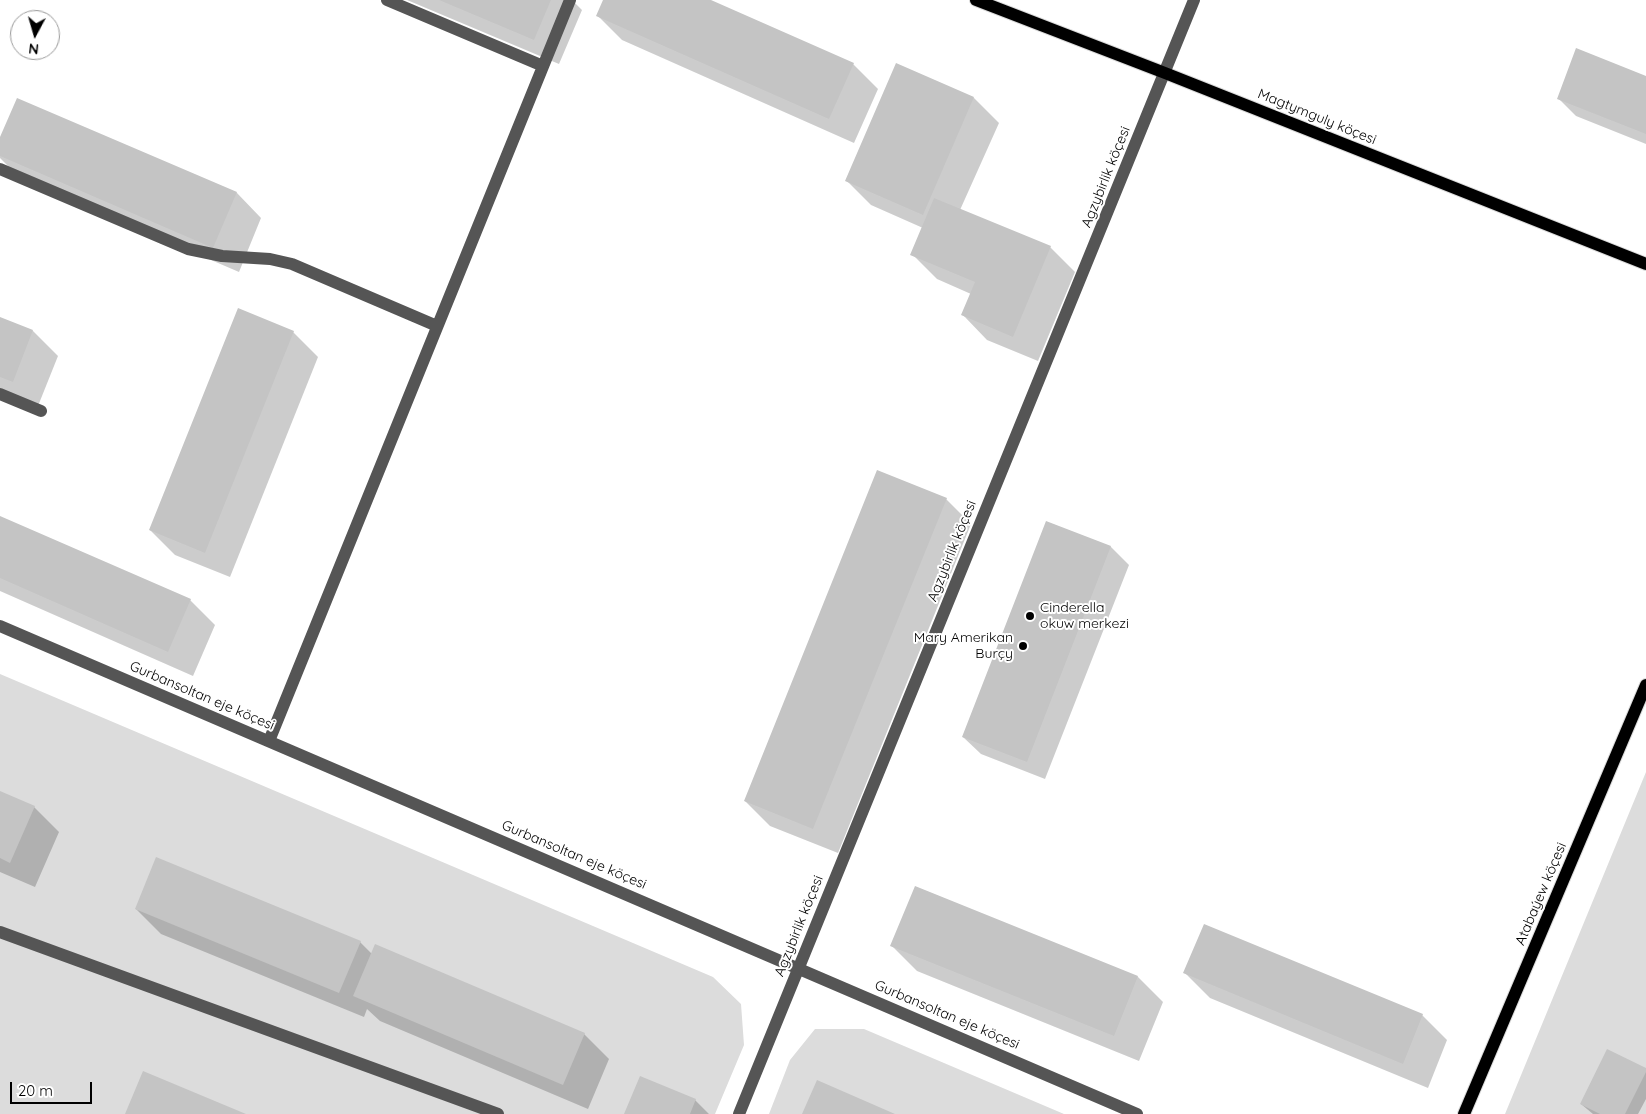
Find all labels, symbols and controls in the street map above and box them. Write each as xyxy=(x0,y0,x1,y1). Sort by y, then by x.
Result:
north arrow xyxy=(10,10,60,60)
text: N xyxy=(27,39,40,58)
street label: Magtymguly köçesi xyxy=(1255,86,1379,148)
street label: Agzybirlik köçesi xyxy=(1078,124,1134,230)
street label: Agzybirlik köçesi xyxy=(924,498,980,604)
place label: Cinderella okuw merkezi xyxy=(1040,600,1129,632)
marker: Cinderella okuw merkezi xyxy=(1024,610,1036,622)
place label: Mary Amerikan Burçy xyxy=(914,630,1013,662)
marker: Mary Amerikan Burçy xyxy=(1017,640,1029,652)
street label: Gurbansoltan eje köçesi xyxy=(127,658,277,734)
street label: Gurbansoltan eje köçesi xyxy=(499,817,649,893)
street label: Atabaýew köçesi xyxy=(1512,840,1570,948)
street label: Agzybirlik köçesi xyxy=(771,873,827,979)
street label: Gurbansoltan eje köçesi xyxy=(872,977,1022,1053)
scale bar xyxy=(12,1072,95,1104)
text: 20 m xyxy=(18,1081,53,1100)

